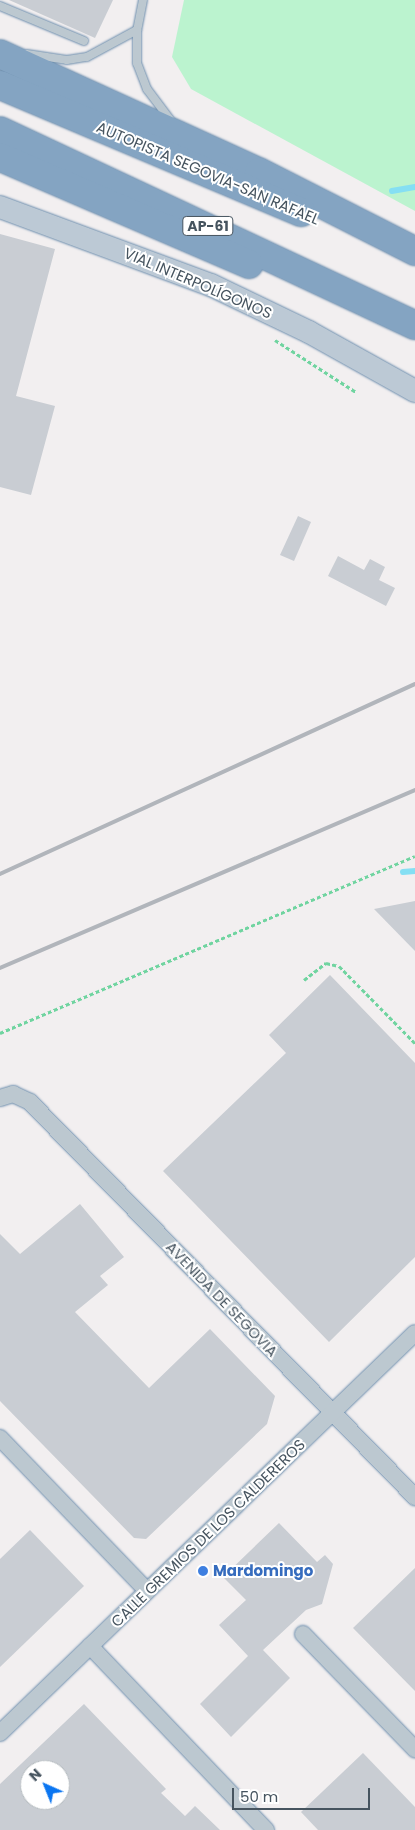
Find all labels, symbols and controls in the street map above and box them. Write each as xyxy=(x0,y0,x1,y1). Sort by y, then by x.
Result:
street label: AUTOPISTA SEGOVIA-SAN RAFAEL xyxy=(94,118,322,228)
road number: AP-61 xyxy=(182,215,234,238)
street label: VIAL INTERPOLÍGONOS xyxy=(121,244,275,322)
street label: AVENIDA DE SEGOVIA xyxy=(162,1238,282,1360)
street label: CALLE GREMIOS DE LOS CALDEREROS xyxy=(107,1435,309,1631)
place label: Mardomingo xyxy=(213,1562,313,1580)
marker: Mardomingo xyxy=(197,1565,209,1577)
north arrow xyxy=(20,1760,70,1810)
text: N xyxy=(25,1764,46,1786)
scale bar xyxy=(235,1778,372,1810)
text: 50 m xyxy=(240,1786,278,1807)

